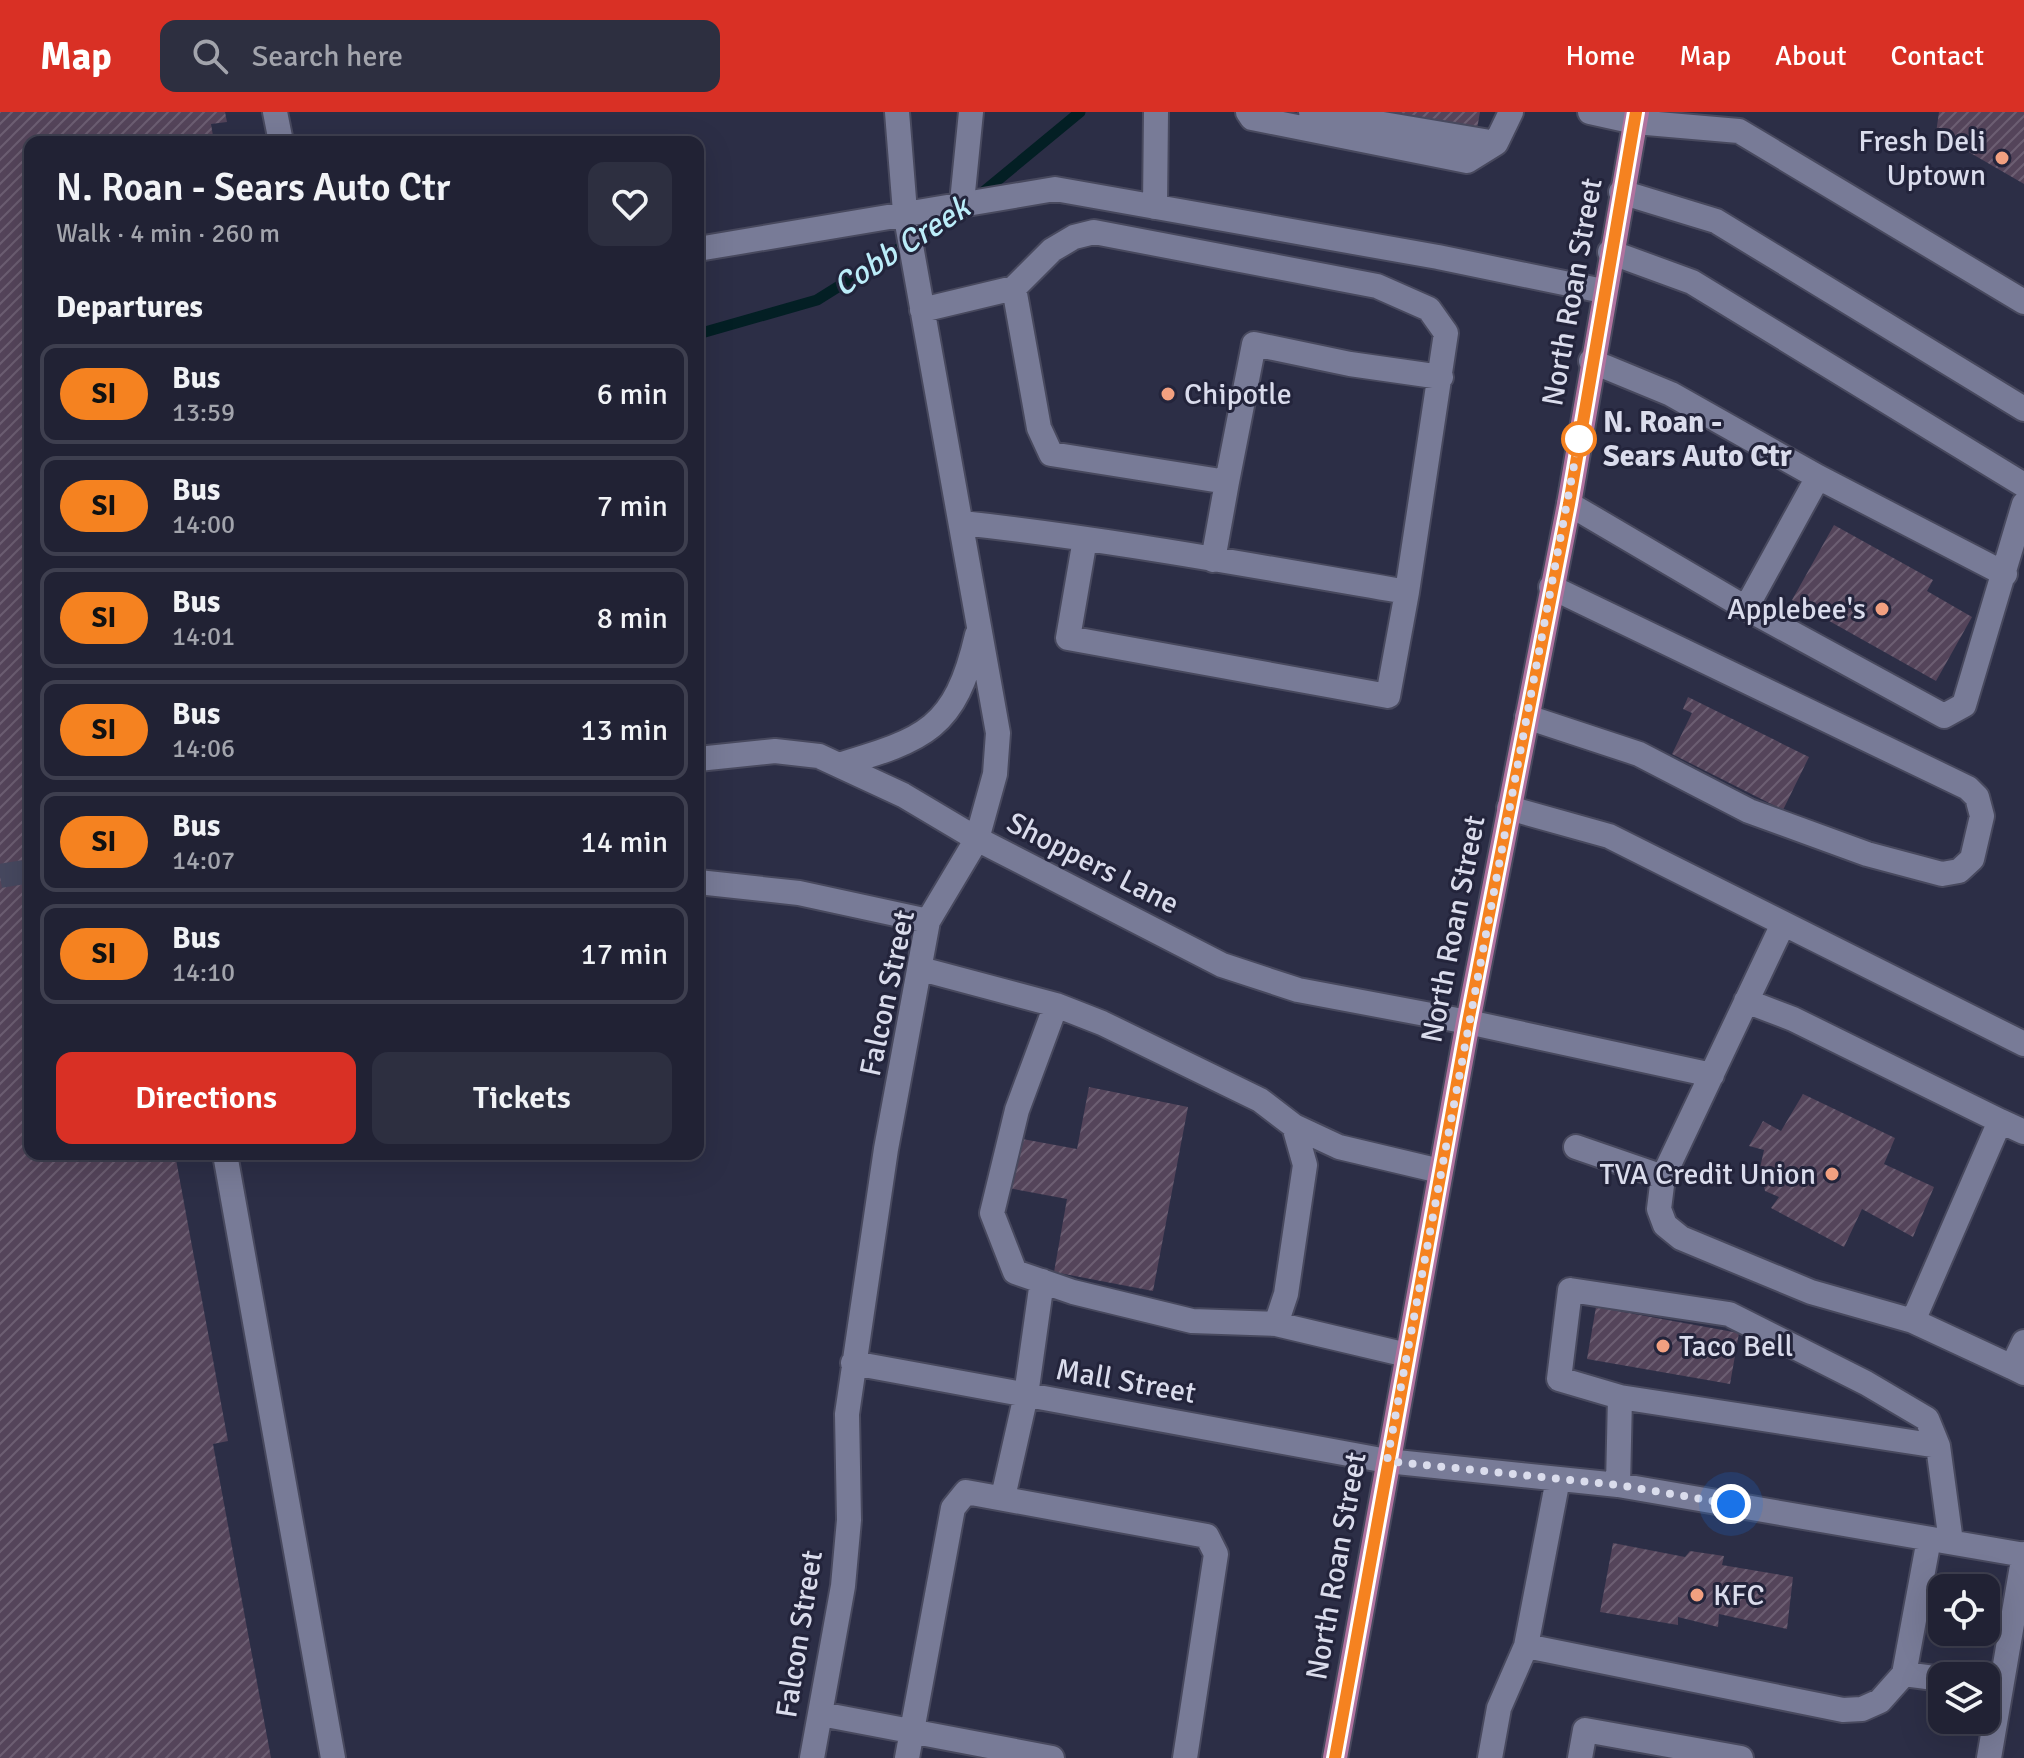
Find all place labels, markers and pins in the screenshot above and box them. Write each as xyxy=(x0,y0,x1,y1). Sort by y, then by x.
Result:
place label: Fresh Deli Uptown xyxy=(1858,123,1986,194)
marker: Fresh Deli Uptown xyxy=(1993,149,2011,167)
place label: Chipotle xyxy=(1184,376,1292,413)
marker: Chipotle xyxy=(1159,385,1177,403)
place label: N. Roan - Sears Auto Ctr xyxy=(1603,404,1792,475)
marker: N. Roan - Sears Auto Ctr xyxy=(1562,422,1596,456)
place label: Applebee's xyxy=(1727,591,1866,628)
marker: Applebee's xyxy=(1873,600,1891,618)
place label: TVA Credit Union xyxy=(1600,1156,1816,1193)
marker: TVA Credit Union xyxy=(1823,1165,1841,1183)
place label: Taco Bell xyxy=(1679,1328,1793,1365)
marker: Taco Bell xyxy=(1654,1337,1672,1355)
place label: KFC xyxy=(1713,1577,1765,1614)
marker: KFC xyxy=(1688,1586,1706,1604)

